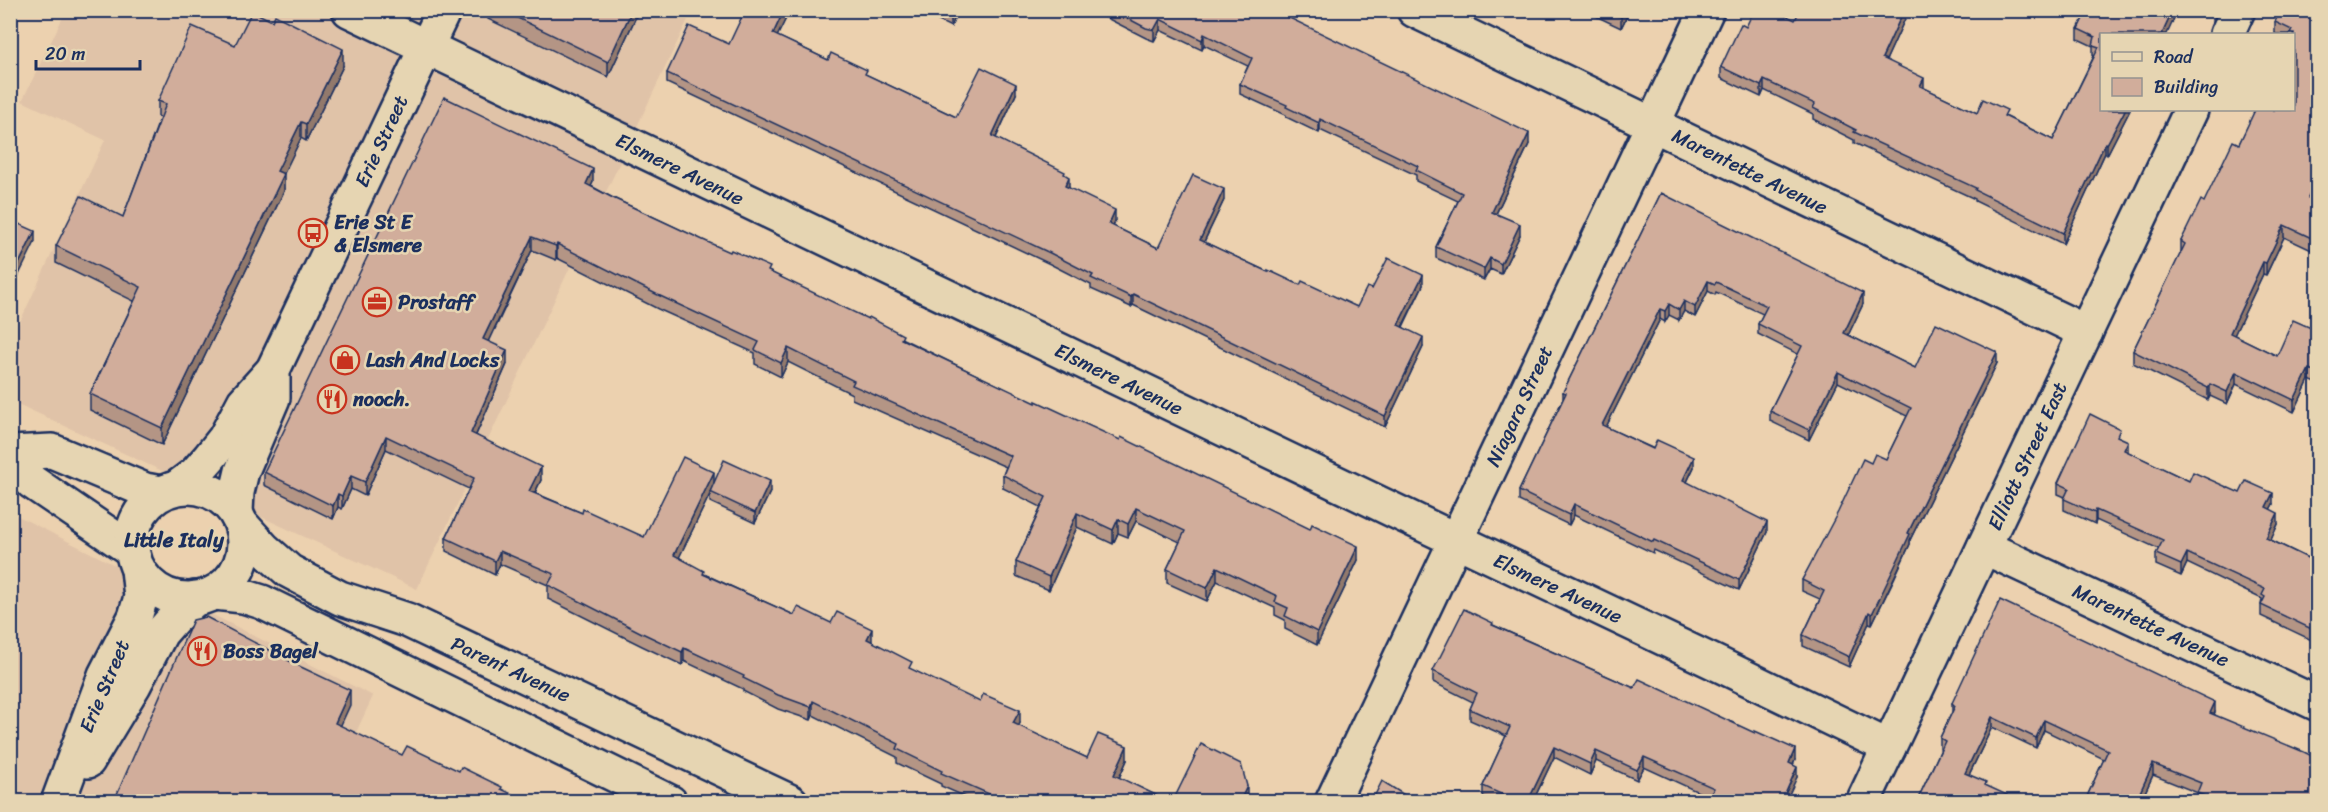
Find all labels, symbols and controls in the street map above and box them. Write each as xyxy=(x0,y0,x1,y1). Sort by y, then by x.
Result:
scale bar xyxy=(36,33,140,71)
legend xyxy=(2100,33,2295,111)
text: 20 m xyxy=(45,38,85,70)
text: Road xyxy=(2154,41,2194,73)
text: Building xyxy=(2154,71,2218,103)
street label: Erie Street xyxy=(345,89,418,193)
street label: Marentette Avenue xyxy=(1666,119,1834,224)
street label: Elsmere Avenue xyxy=(610,123,750,216)
place label: Erie St E & Elsmere xyxy=(334,205,423,263)
bus stop icon: Erie St E & Elsmere xyxy=(297,217,329,249)
place label: Prostaff xyxy=(398,285,477,320)
office icon: Prostaff xyxy=(361,286,393,318)
street label: Elsmere Avenue xyxy=(1049,333,1189,426)
street label: Niagara Street xyxy=(1476,339,1563,473)
place label: Lash And Locks xyxy=(366,343,500,378)
shop icon: Lash And Locks xyxy=(329,344,361,376)
street label: Elliott Street East xyxy=(1978,376,2077,536)
place label: nooch. xyxy=(352,382,411,417)
restaurant icon: nooch. xyxy=(316,383,348,415)
district label: Little Italy xyxy=(124,521,225,559)
street label: Elsmere Avenue xyxy=(1487,543,1628,634)
street label: Marentette Avenue xyxy=(2066,574,2235,677)
street label: Parent Avenue xyxy=(445,626,576,712)
street label: Erie Street xyxy=(69,634,140,738)
place label: Boss Bagel xyxy=(223,634,319,669)
restaurant icon: Boss Bagel xyxy=(186,635,218,667)

